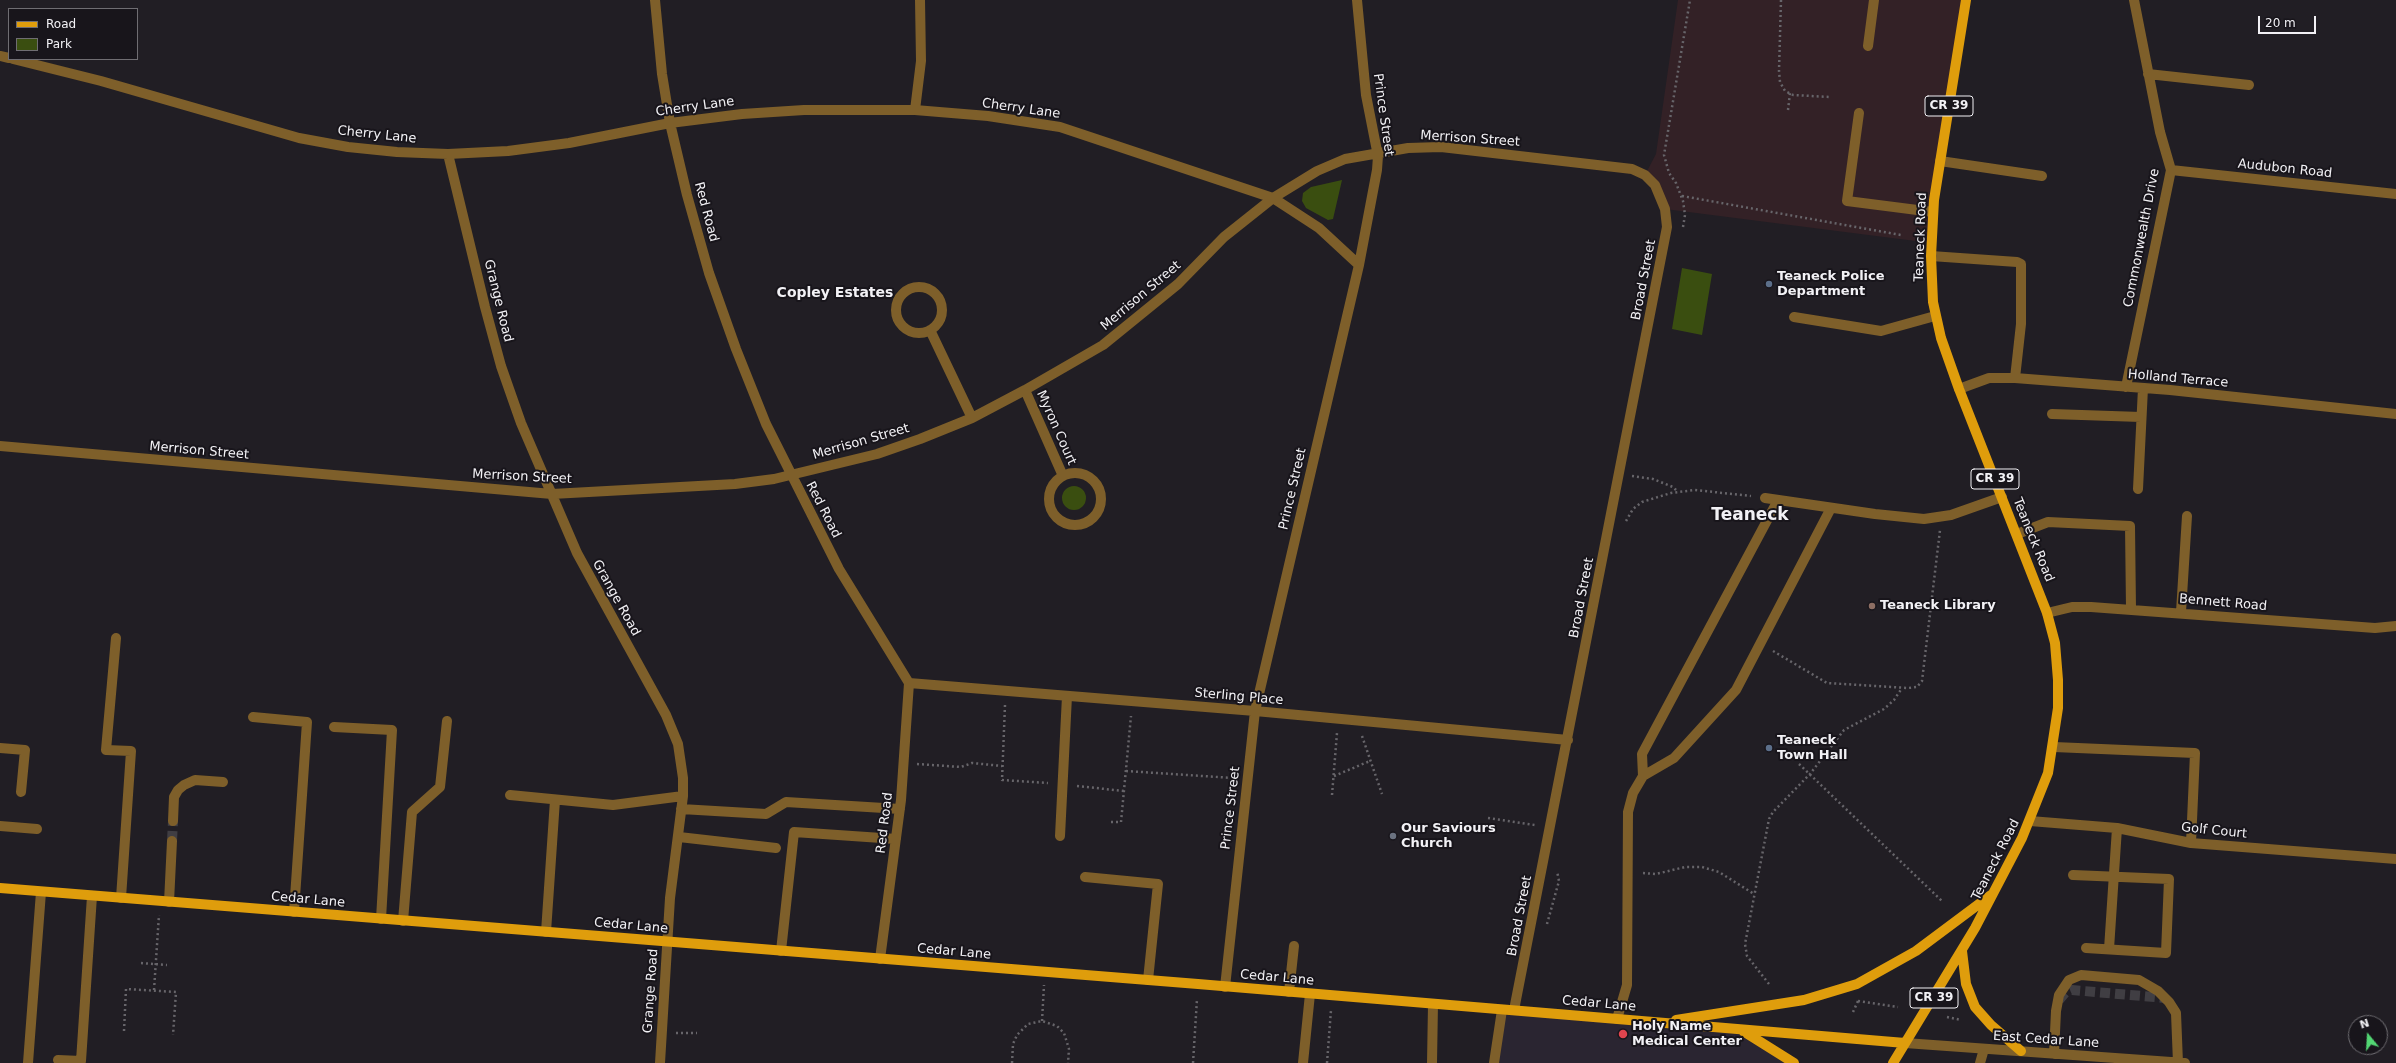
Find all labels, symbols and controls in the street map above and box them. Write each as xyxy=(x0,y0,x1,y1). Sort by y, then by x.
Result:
legend xyxy=(8,8,138,60)
scale bar xyxy=(2260,8,2318,34)
text: 20 m xyxy=(2265,16,2296,30)
text: Road xyxy=(46,17,76,31)
text: Park xyxy=(46,37,72,51)
street label: Prince Street xyxy=(1369,73,1397,157)
street label: Cherry Lane xyxy=(655,94,735,120)
street label: Cherry Lane xyxy=(981,96,1061,122)
road number: CR 39 xyxy=(1925,96,1973,116)
street label: Cherry Lane xyxy=(337,123,417,147)
street label: Merrison Street xyxy=(1420,128,1520,150)
street label: Audubon Road xyxy=(2237,156,2333,182)
street label: Commonwealth Drive xyxy=(2121,167,2163,309)
street label: Red Road xyxy=(691,180,721,244)
street label: Teaneck Road xyxy=(1912,192,1930,282)
street label: Broad Street xyxy=(1629,238,1659,322)
street label: Grange Road xyxy=(480,258,516,344)
street label: Merrison Street xyxy=(1098,258,1184,334)
place label: Teaneck Police Department xyxy=(1777,269,1885,300)
marker: Teaneck Police Department xyxy=(1764,279,1774,289)
district label: Copley Estates xyxy=(777,285,893,301)
street label: Holland Terrace xyxy=(2127,367,2229,391)
street label: Myron Court xyxy=(1033,388,1079,468)
street label: Merrison Street xyxy=(811,421,911,463)
street label: Merrison Street xyxy=(149,439,249,463)
street label: Prince Street xyxy=(1276,447,1310,531)
street label: Merrison Street xyxy=(472,467,572,487)
road number: CR 39 xyxy=(1971,469,2019,489)
street label: Red Road xyxy=(802,479,844,541)
street label: Teaneck Road xyxy=(2009,496,2057,584)
district label: Teaneck xyxy=(1711,506,1789,526)
street label: Broad Street xyxy=(1567,556,1597,640)
street label: Grange Road xyxy=(589,557,643,639)
street label: Bennett Road xyxy=(2178,591,2268,615)
place label: Teaneck Library xyxy=(1880,598,1996,614)
marker: Teaneck Library xyxy=(1867,601,1877,611)
street label: Sterling Place xyxy=(1194,685,1284,709)
place label: Teaneck Town Hall xyxy=(1777,733,1847,764)
marker: Teaneck Town Hall xyxy=(1764,743,1774,753)
street label: Prince Street xyxy=(1218,766,1244,850)
street label: Red Road xyxy=(874,792,896,854)
street label: Teaneck Road xyxy=(1969,817,2023,903)
street label: Golf Court xyxy=(2180,820,2248,842)
place label: Our Saviours Church xyxy=(1401,821,1496,852)
marker: Our Saviours Church xyxy=(1388,831,1398,841)
street label: Broad Street xyxy=(1505,874,1535,958)
street label: Cedar Lane xyxy=(270,889,346,911)
street label: Cedar Lane xyxy=(593,915,669,937)
street label: Cedar Lane xyxy=(916,941,992,963)
street label: Grange Road xyxy=(640,948,662,1034)
street label: Cedar Lane xyxy=(1239,967,1315,989)
road number: CR 39 xyxy=(1910,988,1958,1008)
street label: Cedar Lane xyxy=(1561,993,1637,1015)
north arrow xyxy=(2348,1015,2388,1055)
text: N xyxy=(2358,1016,2371,1032)
place label: Holy Name Medical Center xyxy=(1632,1019,1742,1050)
marker: Holy Name Medical Center xyxy=(1617,1028,1629,1040)
street label: East Cedar Lane xyxy=(1992,1029,2100,1051)

